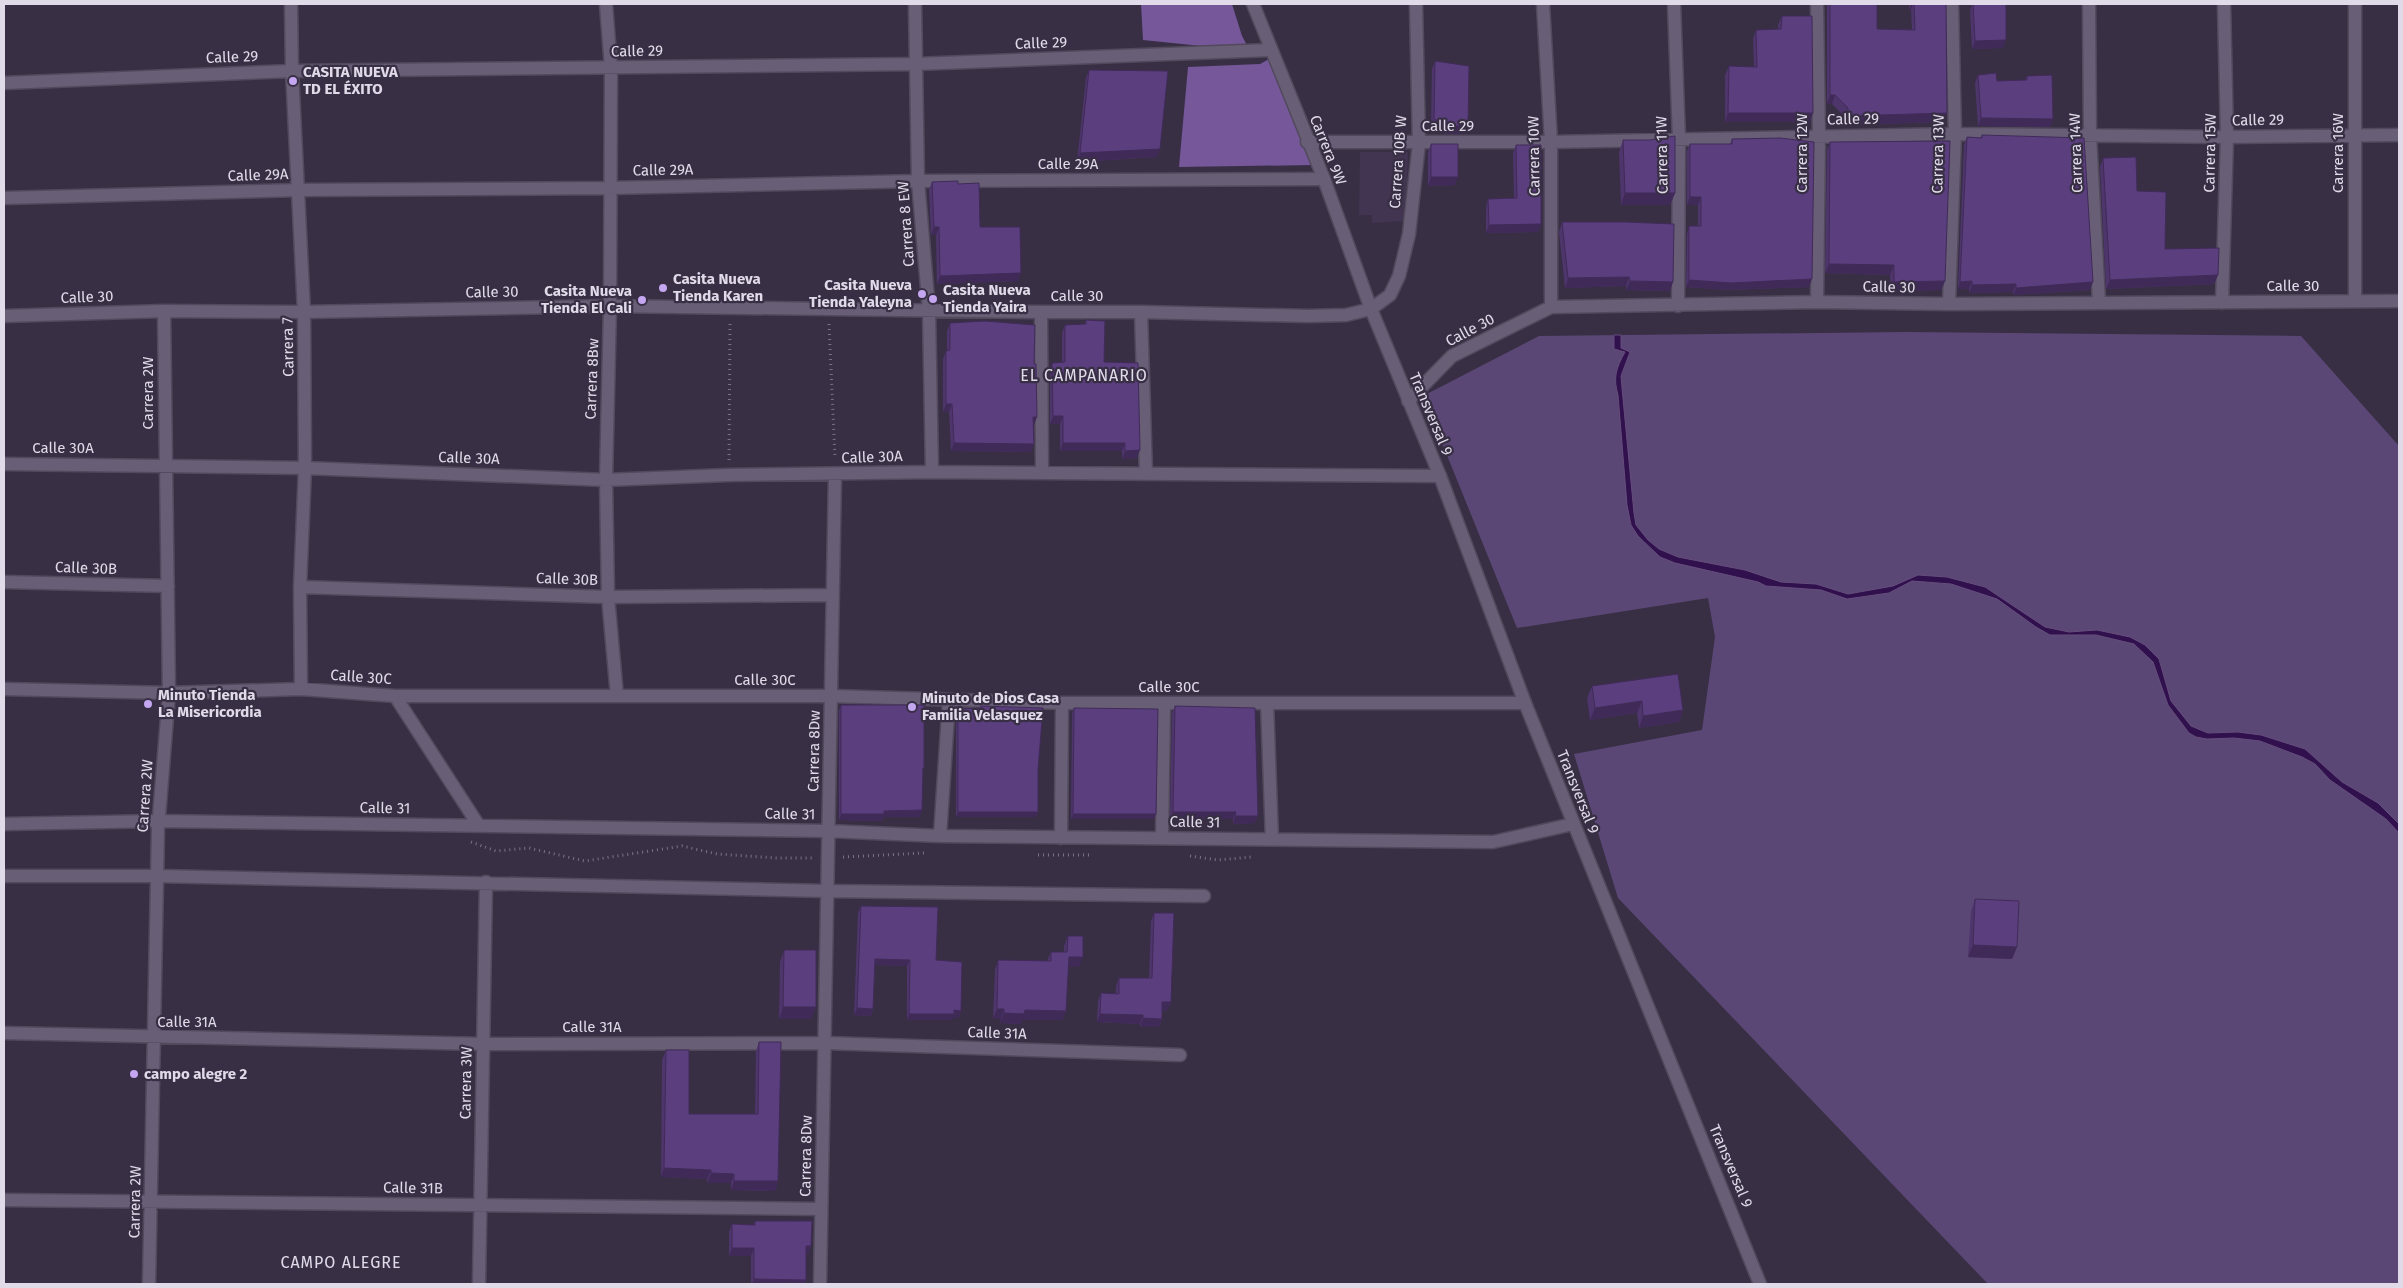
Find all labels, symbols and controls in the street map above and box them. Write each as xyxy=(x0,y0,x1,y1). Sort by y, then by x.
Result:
street label: Calle 29 xyxy=(1015,33,1068,53)
street label: Calle 29 xyxy=(611,42,663,60)
street label: Calle 29 xyxy=(206,47,259,67)
place label: CASITA NUEVA TD EL ÉXITO xyxy=(303,63,399,98)
marker: CASITA NUEVA TD EL ÉXITO xyxy=(287,75,299,87)
street label: Calle 29 xyxy=(1827,110,1879,128)
street label: Calle 29 xyxy=(2232,111,2284,129)
street label: Carrera 14W xyxy=(2066,112,2086,193)
street label: Carrera 16W xyxy=(2329,112,2347,193)
street label: Carrera 9W xyxy=(1306,113,1350,188)
street label: Carrera 12W xyxy=(1793,113,1811,193)
street label: Carrera 15W xyxy=(2200,113,2220,193)
street label: Carrera 10B W xyxy=(1386,114,1410,209)
street label: Carrera 13W xyxy=(1928,114,1948,194)
street label: Carrera 10W xyxy=(1524,115,1544,196)
street label: Carrera 11W xyxy=(1652,115,1672,194)
street label: Calle 29 xyxy=(1422,117,1474,135)
street label: Calle 29A xyxy=(1038,155,1099,173)
street label: Calle 29A xyxy=(632,160,694,180)
street label: Calle 29A xyxy=(227,165,289,185)
street label: Carrera 8 EW xyxy=(894,180,918,267)
place label: Casita Nueva Tienda Karen xyxy=(673,270,763,305)
place label: Casita Nueva Tienda Yaleyna xyxy=(809,276,912,311)
street label: Calle 30 xyxy=(2267,277,2319,295)
street label: Calle 30 xyxy=(1862,278,1916,296)
place label: Casita Nueva Tienda Yaira xyxy=(943,281,1031,316)
place label: Casita Nueva Tienda El Cali xyxy=(541,282,632,317)
marker: Casita Nueva Tienda Karen xyxy=(657,282,669,294)
street label: Calle 30 xyxy=(465,283,519,301)
street label: Calle 30 xyxy=(60,287,114,307)
street label: Calle 30 xyxy=(1051,287,1103,305)
marker: Casita Nueva Tienda Yaleyna xyxy=(916,288,928,300)
marker: Casita Nueva Tienda Yaira xyxy=(927,293,939,305)
marker: Casita Nueva Tienda El Cali xyxy=(636,294,648,306)
street label: Calle 30 xyxy=(1442,310,1498,350)
street label: Carrera 7 xyxy=(278,317,298,377)
street label: Carrera 8Bw xyxy=(582,338,602,420)
street label: Carrera 2W xyxy=(139,356,157,429)
district label: EL CAMPANARIO xyxy=(1020,366,1148,385)
street label: Transversal 9 xyxy=(1405,370,1457,458)
street label: Calle 30A xyxy=(32,439,94,457)
street label: Calle 30A xyxy=(841,447,903,467)
street label: Calle 30A xyxy=(438,448,500,468)
street label: Calle 30B xyxy=(55,558,117,578)
street label: Calle 30B xyxy=(536,569,598,589)
street label: Calle 30C xyxy=(330,666,393,688)
street label: Calle 30C xyxy=(734,671,796,689)
street label: Calle 30C xyxy=(1138,678,1200,696)
place label: Minuto Tienda La Misericordia xyxy=(158,686,262,721)
place label: Minuto de Dios Casa Familia Velasquez xyxy=(922,689,1059,724)
marker: Minuto Tienda La Misericordia xyxy=(142,698,154,710)
marker: Minuto de Dios Casa Familia Velasquez xyxy=(906,701,918,713)
street label: Carrera 8Dw xyxy=(804,710,824,792)
street label: Transversal 9 xyxy=(1553,748,1603,836)
street label: Carrera 2W xyxy=(133,758,157,833)
street label: Calle 31 xyxy=(359,799,411,817)
street label: Calle 31 xyxy=(764,805,816,823)
street label: Calle 31 xyxy=(1169,813,1221,831)
street label: Calle 31A xyxy=(157,1013,217,1031)
street label: Calle 31A xyxy=(562,1018,622,1036)
street label: Calle 31A xyxy=(967,1023,1027,1043)
street label: Carrera 3W xyxy=(456,1046,476,1120)
place label: campo alegre 2 xyxy=(144,1065,248,1083)
marker: campo alegre 2 xyxy=(128,1068,140,1080)
street label: Carrera 8Dw xyxy=(796,1115,816,1197)
street label: Transversal 9 xyxy=(1705,1122,1757,1210)
street label: Carrera 2W xyxy=(125,1165,145,1239)
street label: Calle 31B xyxy=(383,1178,443,1198)
district label: CAMPO ALEGRE xyxy=(280,1253,402,1272)

